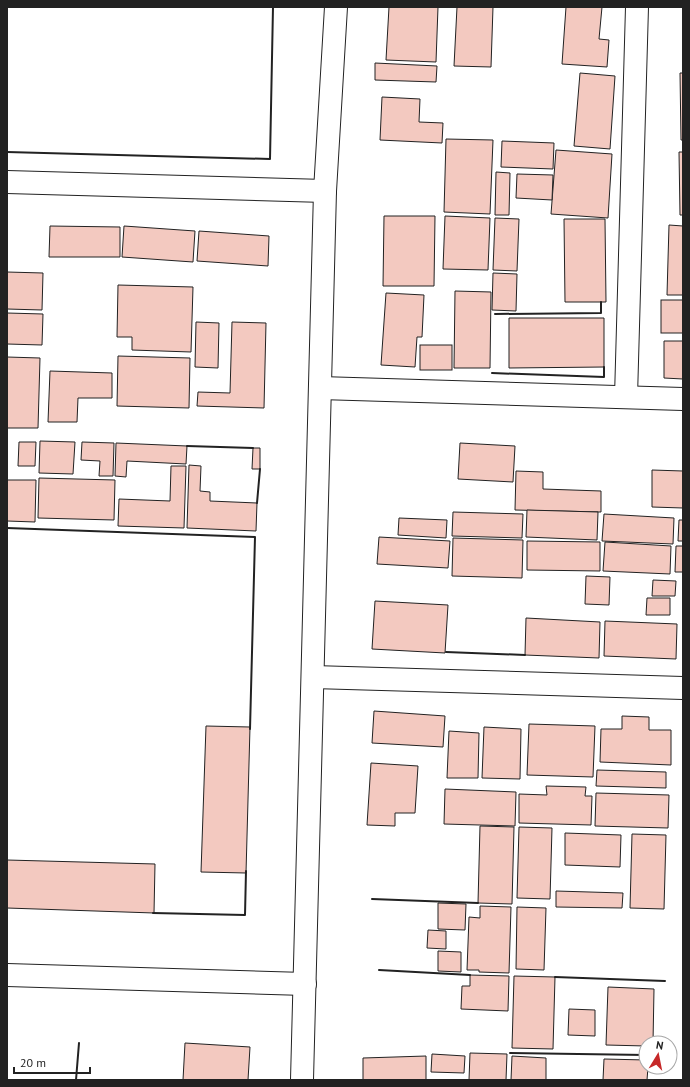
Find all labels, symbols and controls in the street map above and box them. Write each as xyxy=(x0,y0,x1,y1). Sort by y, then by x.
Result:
north arrow xyxy=(638,1035,678,1075)
text: N xyxy=(655,1038,665,1053)
scale bar xyxy=(14,1049,90,1075)
text: 20 m xyxy=(20,1055,46,1070)

